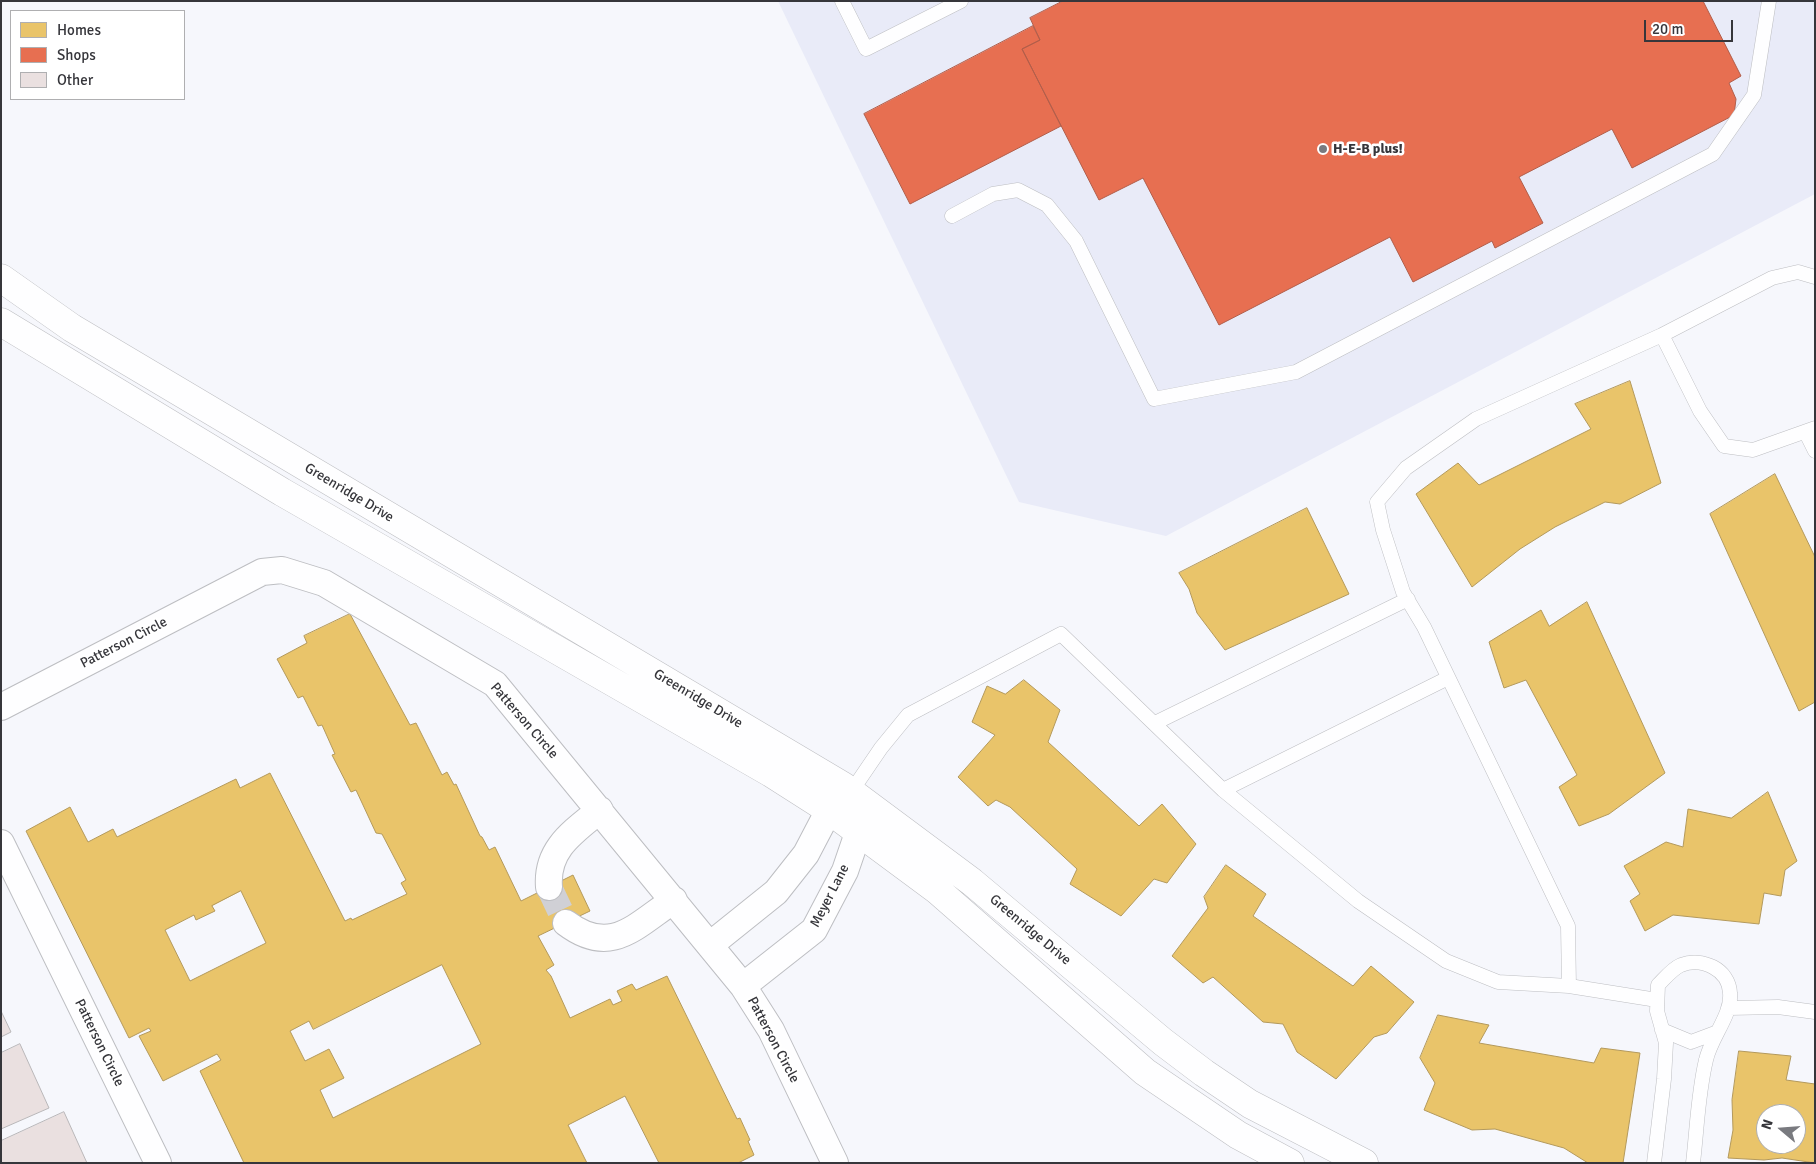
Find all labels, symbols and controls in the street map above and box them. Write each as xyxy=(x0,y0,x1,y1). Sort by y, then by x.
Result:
legend xyxy=(10,10,185,100)
scale bar xyxy=(1646,10,1735,42)
text: 20 m xyxy=(1652,20,1683,38)
text: Homes xyxy=(57,21,101,39)
text: Shops xyxy=(57,46,96,64)
text: Other xyxy=(57,71,93,89)
place label: H-E-B plus! xyxy=(1333,141,1403,157)
marker: H-E-B plus! xyxy=(1317,143,1329,155)
street label: Greenridge Drive xyxy=(301,460,397,526)
street label: Patterson Circle xyxy=(78,614,170,672)
street label: Greenridge Drive xyxy=(650,666,746,732)
street label: Patterson Circle xyxy=(486,680,562,762)
street label: Meyer Lane xyxy=(807,862,853,930)
street label: Greenridge Drive xyxy=(986,891,1074,969)
street label: Patterson Circle xyxy=(743,994,803,1086)
street label: Patterson Circle xyxy=(71,997,127,1089)
north arrow xyxy=(1756,1104,1806,1154)
text: N xyxy=(1758,1117,1777,1132)

